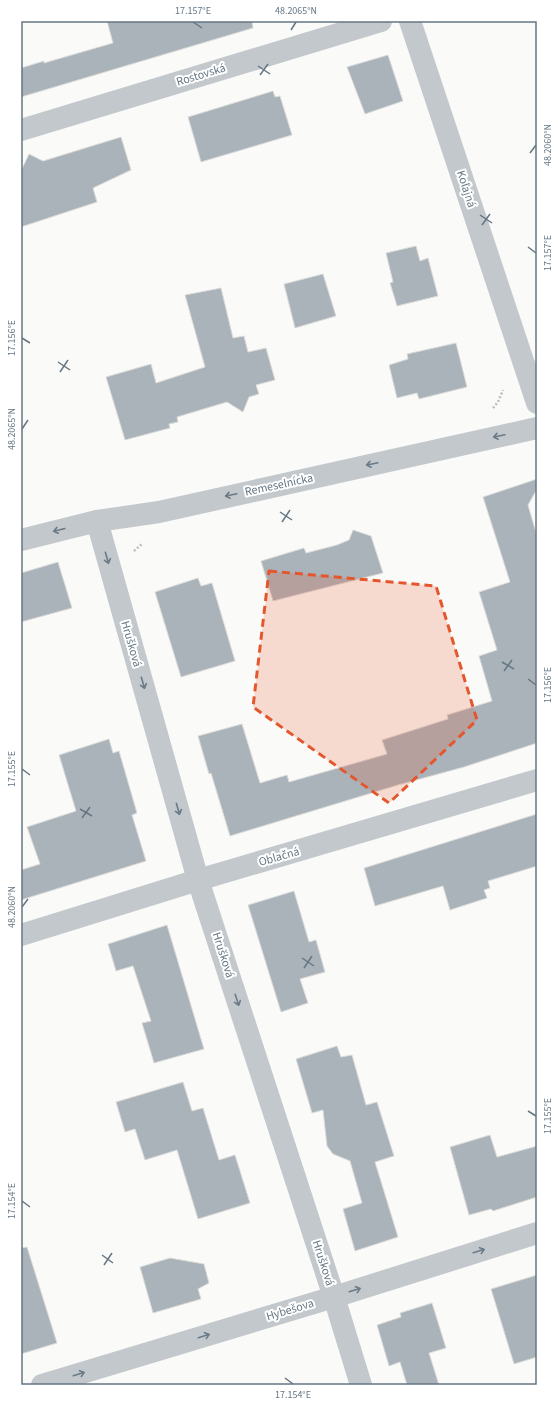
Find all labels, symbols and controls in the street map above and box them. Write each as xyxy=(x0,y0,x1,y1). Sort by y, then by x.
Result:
text: 17.157°E xyxy=(175,4,211,18)
text: 48.2065°N xyxy=(275,4,317,18)
street label: Rostovská xyxy=(174,59,228,91)
text: 48.2060°N xyxy=(541,124,555,166)
street label: Koľajná xyxy=(452,168,480,210)
text: 17.157°E xyxy=(541,235,555,271)
text: 17.156°E xyxy=(5,320,19,356)
text: 48.2065°N xyxy=(5,408,19,450)
one-way arrow xyxy=(493,433,506,441)
one-way arrow xyxy=(366,461,379,469)
street label: Remeselnícka xyxy=(243,469,315,501)
one-way arrow xyxy=(225,492,238,500)
one-way arrow xyxy=(53,527,66,534)
one-way arrow xyxy=(104,552,111,565)
street label: Hrušková xyxy=(116,619,146,669)
text: 17.156°E xyxy=(541,667,555,703)
one-way arrow xyxy=(140,677,147,690)
text: 17.155°E xyxy=(5,751,19,787)
one-way arrow xyxy=(175,802,182,815)
street label: Oblačná xyxy=(257,843,301,871)
text: 48.2060°N xyxy=(5,886,19,928)
street label: Hrušková xyxy=(208,930,238,980)
one-way arrow xyxy=(234,993,241,1006)
text: 17.155°E xyxy=(541,1098,555,1134)
text: 17.154°E xyxy=(5,1183,19,1219)
street label: Hrušková xyxy=(308,1238,338,1288)
one-way arrow xyxy=(472,1247,485,1254)
one-way arrow xyxy=(348,1286,361,1293)
street label: Hybešova xyxy=(264,1295,316,1325)
one-way arrow xyxy=(197,1332,210,1339)
one-way arrow xyxy=(73,1370,86,1377)
text: 17.154°E xyxy=(275,1388,311,1402)

